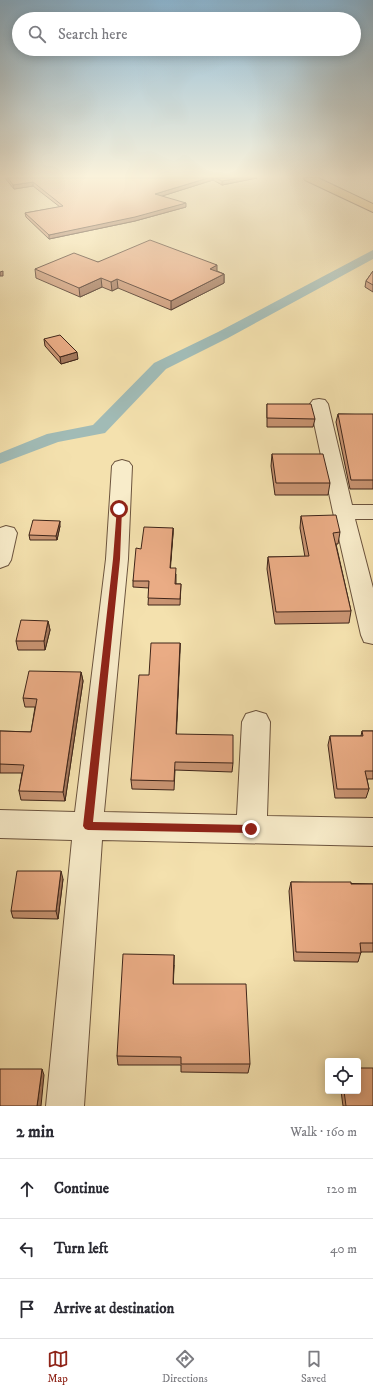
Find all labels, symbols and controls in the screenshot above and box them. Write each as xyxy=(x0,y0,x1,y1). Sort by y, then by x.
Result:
search box xyxy=(12,12,361,56)
icon: search xyxy=(26,23,48,45)
text: Search here xyxy=(58,25,127,44)
route start xyxy=(110,500,128,518)
route end xyxy=(242,820,260,838)
map controls xyxy=(325,1058,361,1094)
button: locate xyxy=(325,1058,361,1094)
text: 2 min xyxy=(16,1121,54,1143)
text: Walk · 160 m xyxy=(290,1124,357,1140)
icon: ahead xyxy=(16,1178,38,1200)
text: Continue xyxy=(54,1179,109,1198)
text: 120 m xyxy=(326,1181,357,1197)
icon: left xyxy=(16,1238,38,1260)
text: Turn left xyxy=(54,1239,108,1258)
text: 40 m xyxy=(330,1241,357,1257)
icon: arrive xyxy=(16,1298,38,1320)
text: Arrive at destination xyxy=(54,1299,174,1318)
tab: Map xyxy=(47,1348,69,1386)
tab: Directions xyxy=(162,1348,208,1386)
tab: Saved xyxy=(301,1348,326,1386)

